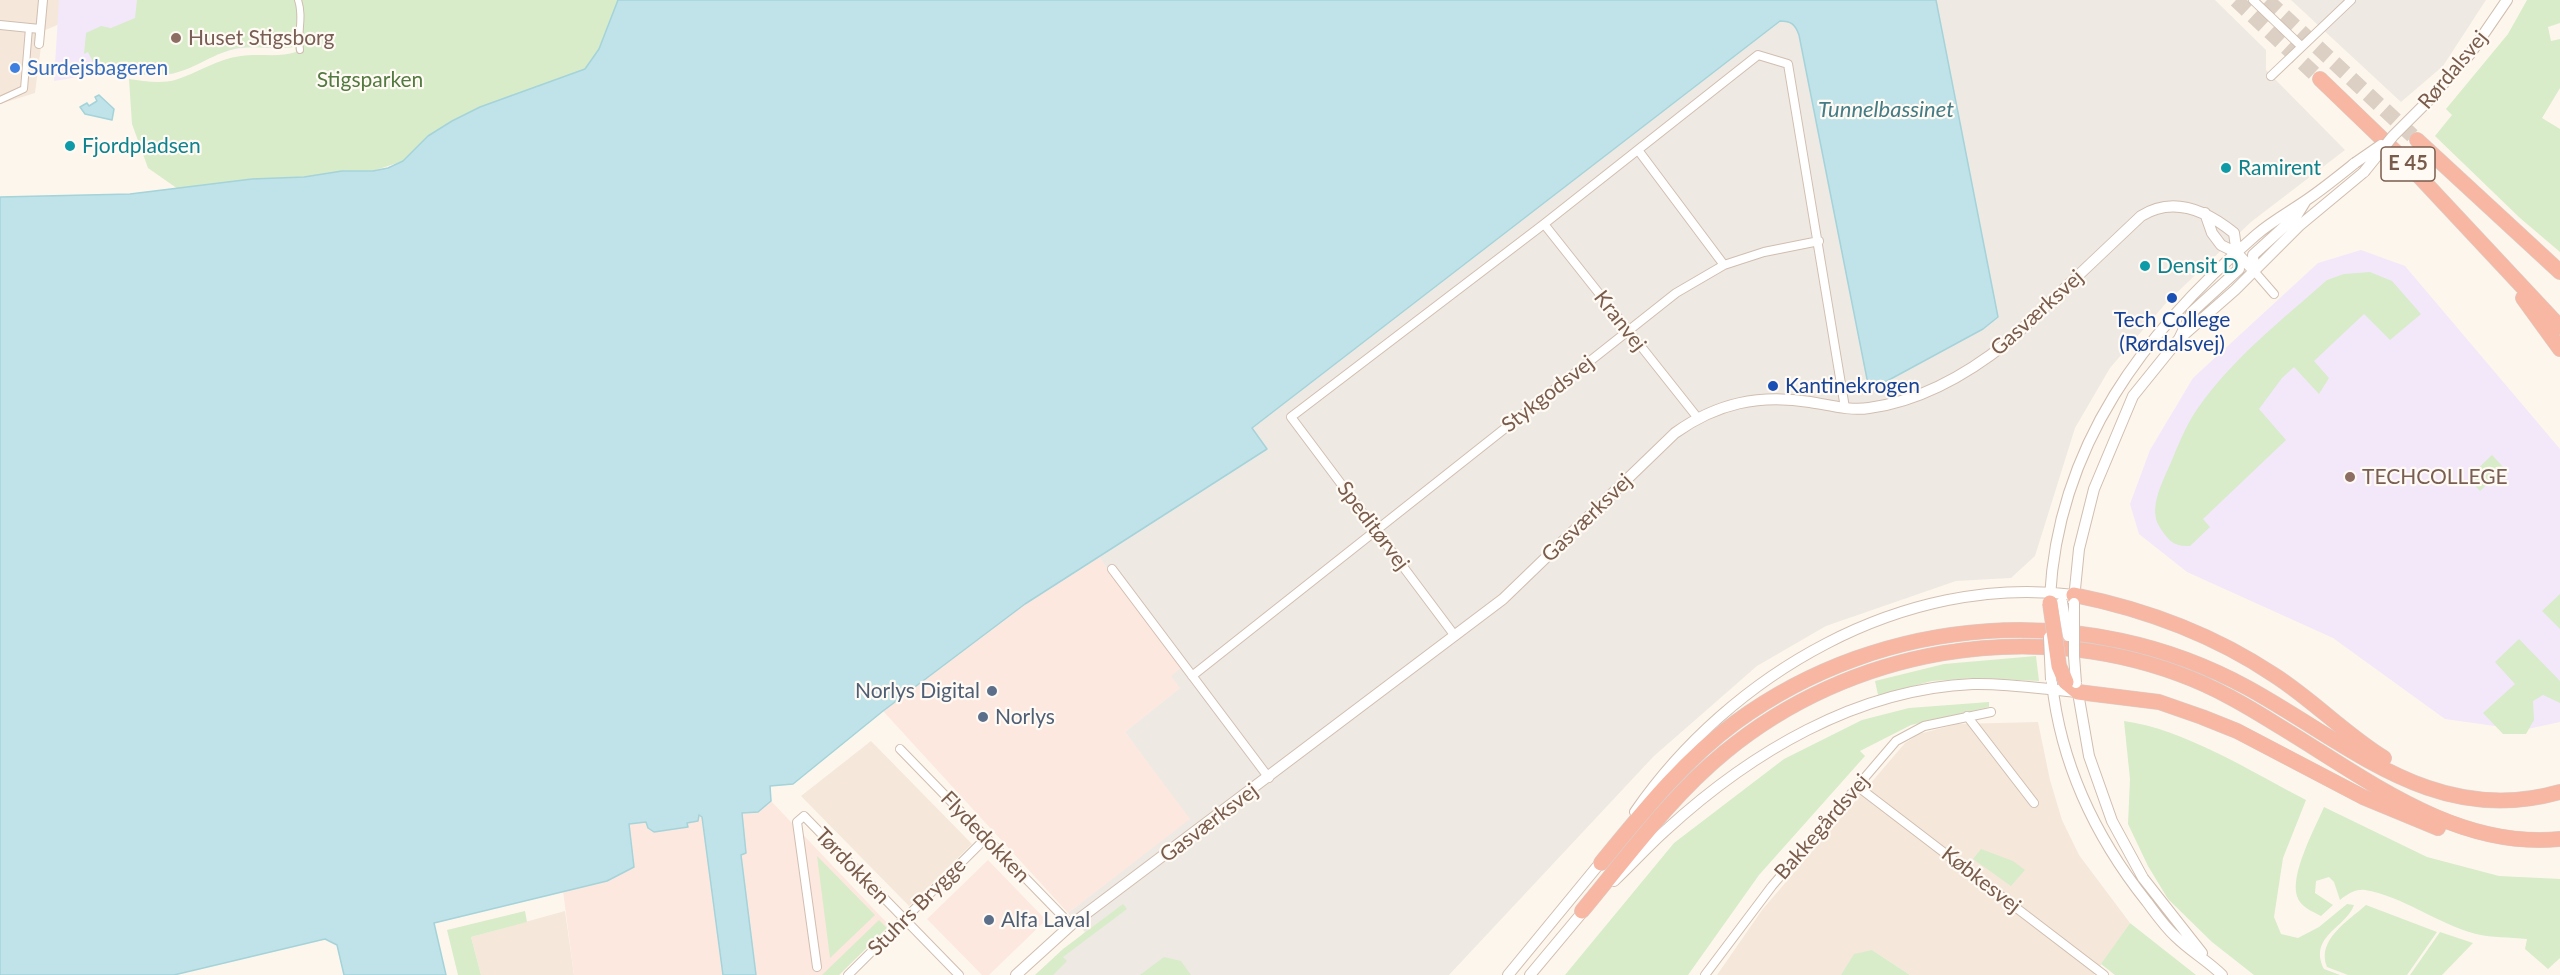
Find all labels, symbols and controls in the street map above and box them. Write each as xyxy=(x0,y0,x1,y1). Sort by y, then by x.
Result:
place label: Huset Stigsborg xyxy=(188,25,334,51)
street label: Rørdalsvej xyxy=(2413,26,2493,114)
marker: Huset Stigsborg xyxy=(169,31,183,45)
place label: Surdejsbageren xyxy=(27,55,168,81)
marker: Surdejsbageren xyxy=(8,61,22,75)
park label: Stigsparken xyxy=(317,67,423,93)
water label: Tunnelbassinet xyxy=(1818,97,1954,123)
place label: Fjordpladsen xyxy=(82,133,201,159)
marker: Fjordpladsen xyxy=(63,139,77,153)
road number: E 45 xyxy=(2381,147,2435,181)
place label: Ramirent xyxy=(2238,155,2321,181)
marker: Ramirent xyxy=(2219,161,2233,175)
place label: Densit D xyxy=(2157,253,2239,279)
marker: Densit D xyxy=(2138,259,2152,273)
street label: Gasværksvej xyxy=(1985,265,2089,361)
street label: Kranvej xyxy=(1589,286,1651,356)
marker: Tech College (Rørdalsvej) xyxy=(2165,291,2179,305)
place label: Tech College (Rørdalsvej) xyxy=(2114,307,2230,357)
street label: Stykgodsvej xyxy=(1497,350,1599,438)
place label: Kantinekrogen xyxy=(1785,373,1920,399)
marker: Kantinekrogen xyxy=(1766,379,1780,393)
place label: TECHCOLLEGE xyxy=(2362,464,2508,490)
street label: Gasværksvej xyxy=(1536,469,1638,567)
marker: TECHCOLLEGE xyxy=(2343,470,2357,484)
street label: Speditørvej xyxy=(1331,477,1415,575)
place label: Norlys Digital xyxy=(855,678,980,704)
marker: Norlys Digital xyxy=(985,684,999,698)
place label: Norlys xyxy=(995,704,1055,730)
marker: Norlys xyxy=(976,710,990,724)
street label: Bakkegårdsvej xyxy=(1769,769,1875,885)
street label: Gasværksvej xyxy=(1155,778,1263,868)
street label: Flydedokken xyxy=(935,786,1035,888)
street label: Tørdokken xyxy=(810,823,894,909)
street label: Købkesvej xyxy=(1936,841,2026,919)
street label: Stuhrs Brygge xyxy=(863,853,971,961)
place label: Alfa Laval xyxy=(1001,907,1090,933)
marker: Alfa Laval xyxy=(982,913,996,927)

